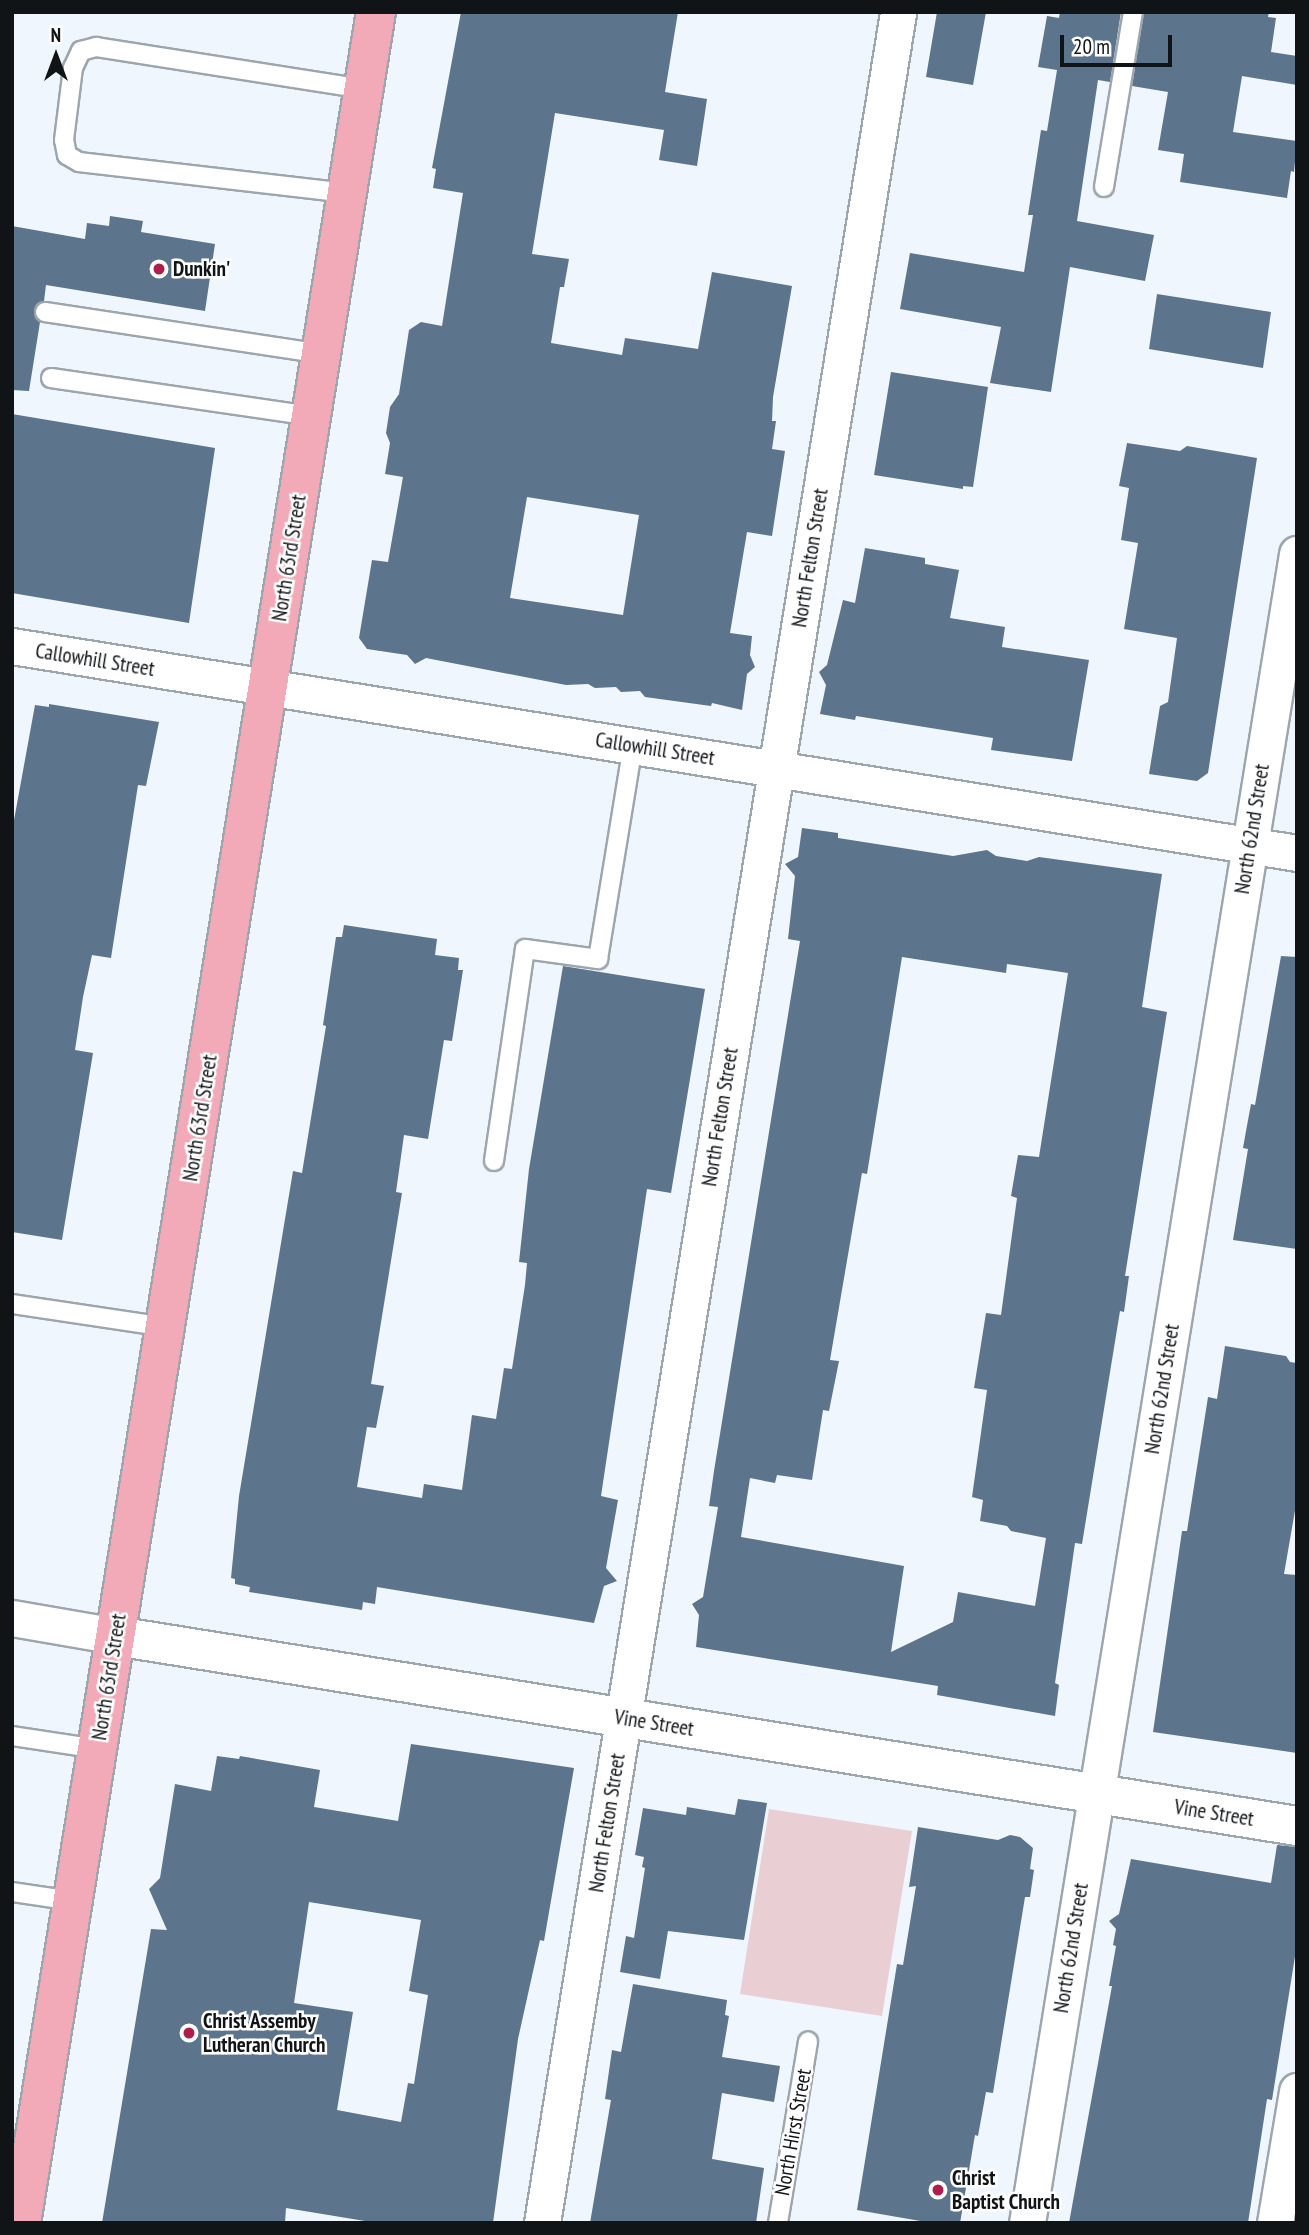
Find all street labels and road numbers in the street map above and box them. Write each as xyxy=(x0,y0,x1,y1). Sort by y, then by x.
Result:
street label: North Felton Street xyxy=(787,487,833,629)
street label: North 63rd Street xyxy=(267,493,311,623)
street label: Callowhill Street xyxy=(34,638,156,682)
street label: Callowhill Street xyxy=(594,727,716,771)
street label: North 62nd Street xyxy=(1229,762,1275,896)
street label: North Felton Street xyxy=(697,1046,743,1188)
street label: North 63rd Street xyxy=(178,1053,222,1183)
street label: North 62nd Street xyxy=(1139,1322,1185,1456)
street label: North 63rd Street xyxy=(87,1612,131,1742)
street label: Vine Street xyxy=(612,1704,696,1742)
street label: North Felton Street xyxy=(584,1752,630,1894)
street label: Vine Street xyxy=(1172,1794,1256,1832)
street label: North 62nd Street xyxy=(1048,1881,1094,2015)
street label: North Hirst Street xyxy=(769,2067,817,2197)

